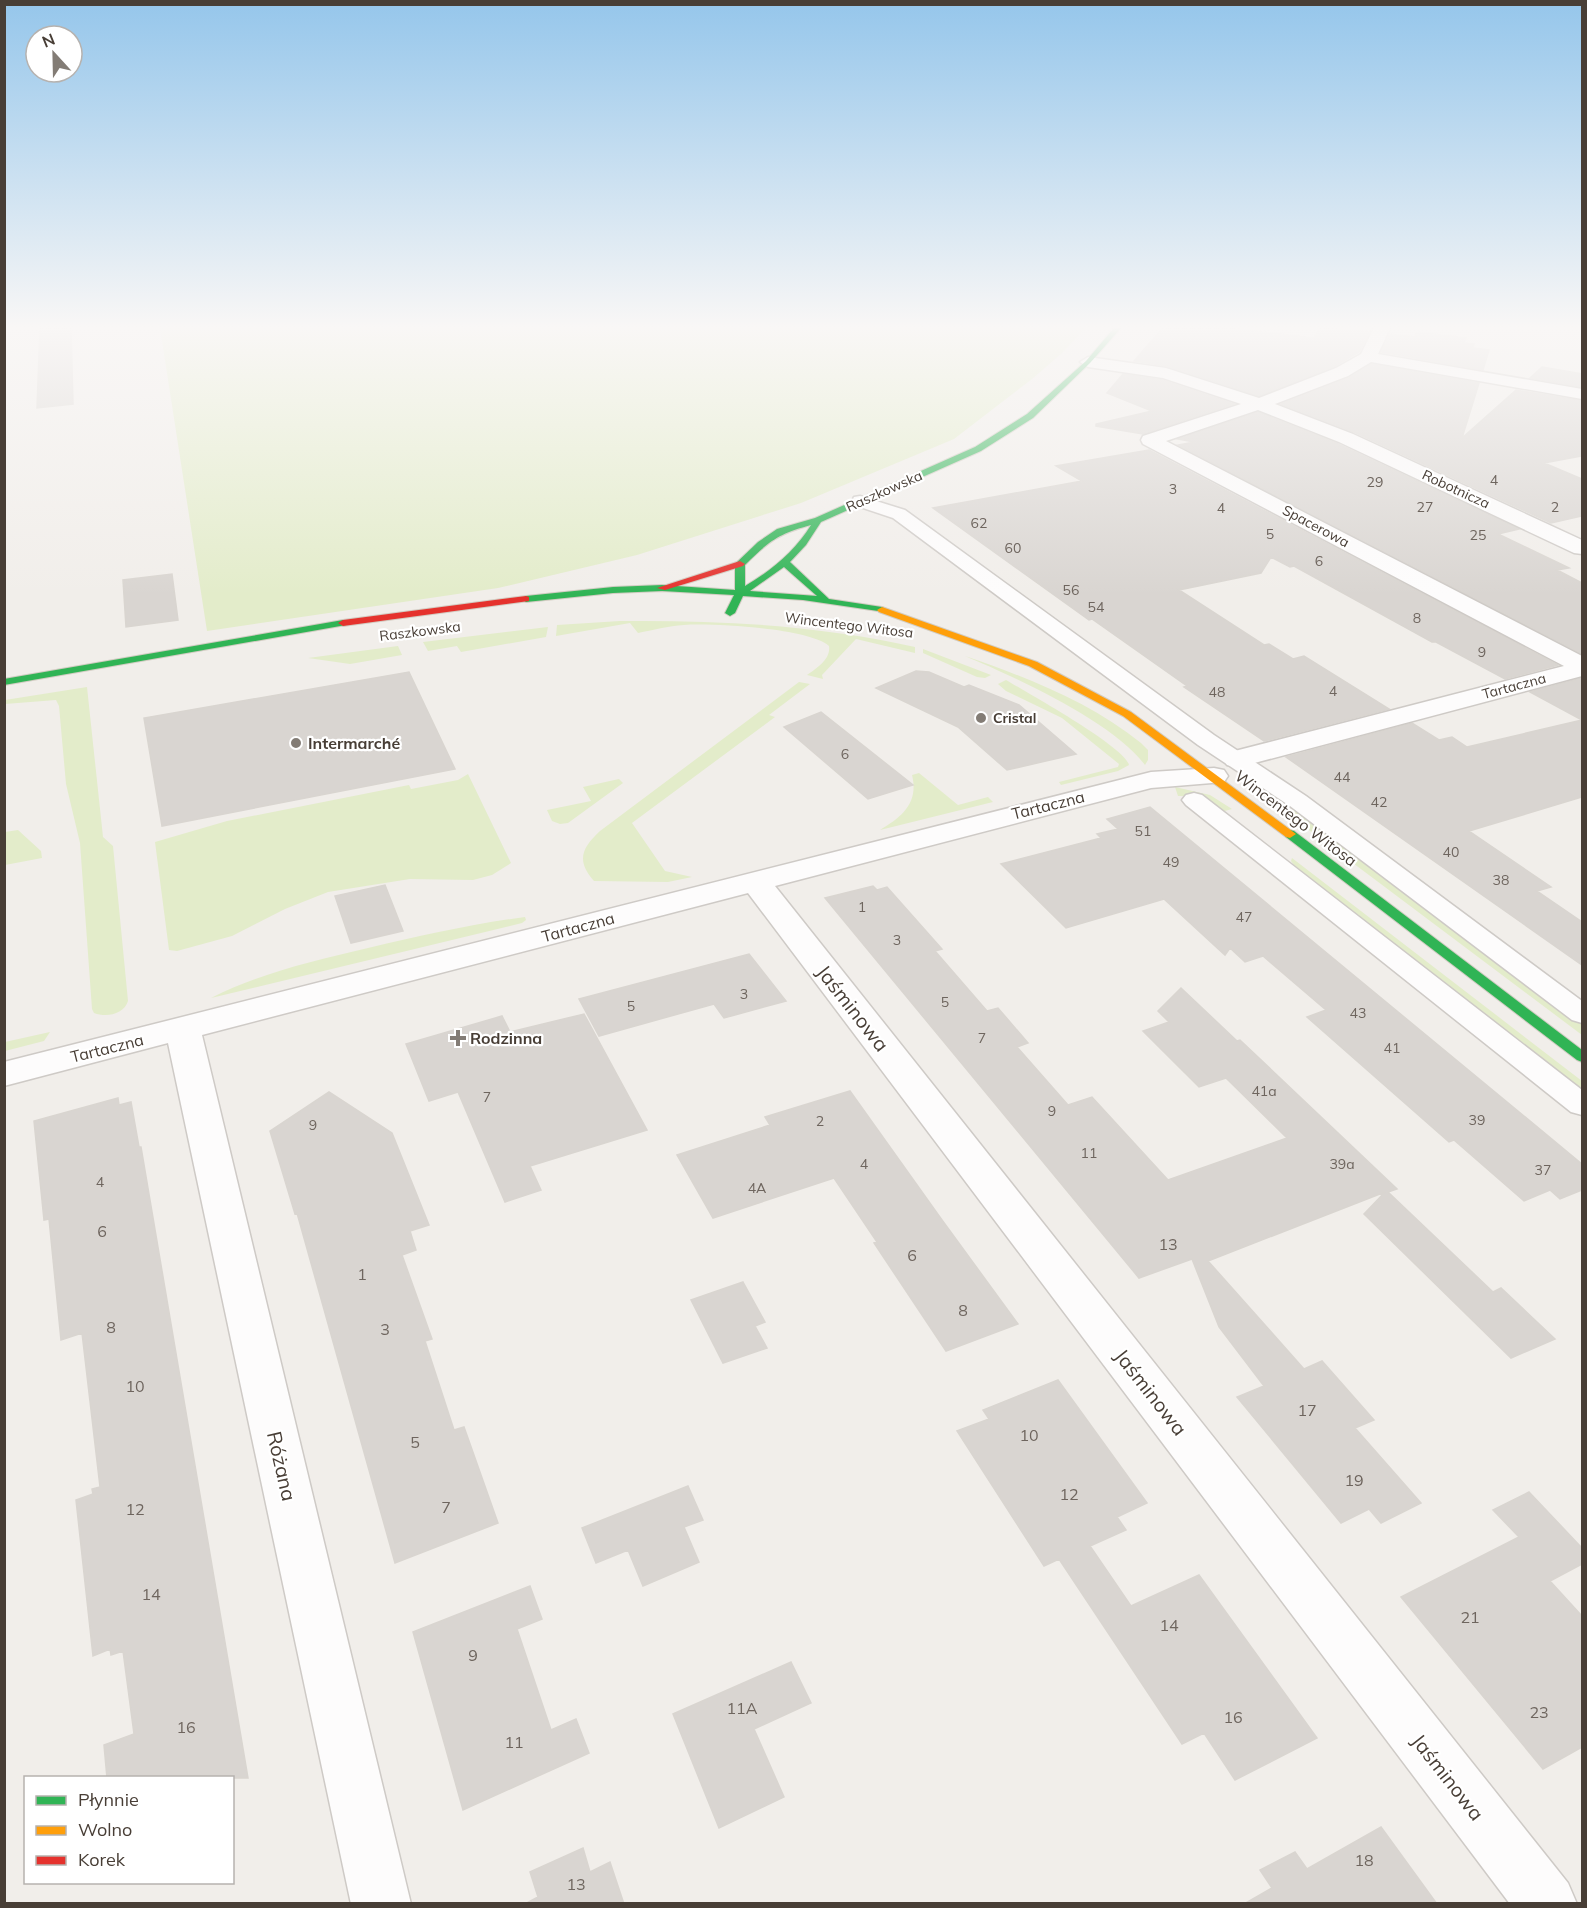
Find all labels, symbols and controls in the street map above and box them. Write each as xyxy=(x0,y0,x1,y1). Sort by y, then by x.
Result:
north arrow xyxy=(24,24,84,84)
text: N xyxy=(39,29,58,52)
street label: Robotnicza xyxy=(1419,465,1493,513)
street label: Raszkowska xyxy=(843,466,925,516)
house number: 4 xyxy=(1490,471,1499,489)
house number: 29 xyxy=(1367,473,1383,491)
house number: 3 xyxy=(1169,480,1177,498)
house number: 27 xyxy=(1417,498,1433,516)
house number: 2 xyxy=(1551,498,1559,516)
house number: 4 xyxy=(1217,499,1226,517)
street label: Spacerowa xyxy=(1279,501,1353,551)
house number: 62 xyxy=(971,514,987,532)
house number: 5 xyxy=(1266,525,1274,543)
house number: 25 xyxy=(1470,526,1486,544)
house number: 60 xyxy=(1005,539,1021,557)
house number: 6 xyxy=(1315,552,1323,570)
house number: 56 xyxy=(1063,581,1079,599)
house number: 54 xyxy=(1088,598,1105,616)
street label: Wincentego Witosa xyxy=(784,608,914,642)
house number: 8 xyxy=(1413,609,1421,627)
street label: Raszkowska xyxy=(378,617,462,645)
house number: 9 xyxy=(1478,643,1486,661)
street label: Tartaczna xyxy=(1480,669,1548,703)
house number: 4 xyxy=(1329,682,1338,700)
house number: 48 xyxy=(1209,683,1225,701)
place label: Cristal xyxy=(993,709,1036,727)
marker: Cristal xyxy=(974,711,988,725)
place label: Intermarché xyxy=(308,733,400,753)
marker: Intermarché xyxy=(289,736,303,750)
house number: 6 xyxy=(841,745,849,763)
street label: Wincentego Witosa xyxy=(1231,766,1361,870)
house number: 44 xyxy=(1334,768,1351,786)
street label: Tartaczna xyxy=(1009,786,1087,824)
house number: 42 xyxy=(1371,793,1387,811)
house number: 51 xyxy=(1135,822,1151,840)
house number: 40 xyxy=(1443,843,1459,861)
house number: 49 xyxy=(1163,853,1179,871)
house number: 38 xyxy=(1493,871,1509,889)
house number: 1 xyxy=(858,898,866,916)
street label: Tartaczna xyxy=(539,908,617,946)
house number: 47 xyxy=(1236,908,1252,926)
house number: 3 xyxy=(893,931,901,949)
street label: Jaśminowa xyxy=(811,960,895,1056)
house number: 3 xyxy=(740,985,748,1003)
house number: 5 xyxy=(941,993,949,1011)
house number: 5 xyxy=(627,997,635,1015)
house number: 43 xyxy=(1350,1004,1366,1022)
place label: Rodzinna xyxy=(470,1028,542,1048)
street label: Tartaczna xyxy=(68,1029,146,1067)
house number: 7 xyxy=(978,1029,986,1047)
marker: Rodzinna xyxy=(451,1031,465,1045)
house number: 41 xyxy=(1384,1039,1400,1057)
house number: 41a xyxy=(1251,1082,1277,1100)
house number: 7 xyxy=(483,1088,491,1106)
house number: 9 xyxy=(1048,1102,1056,1120)
house number: 39 xyxy=(1469,1111,1485,1129)
house number: 2 xyxy=(816,1112,824,1130)
house number: 9 xyxy=(309,1116,317,1134)
house number: 11 xyxy=(1081,1144,1097,1162)
house number: 4 xyxy=(860,1155,869,1173)
house number: 39a xyxy=(1329,1155,1355,1173)
house number: 37 xyxy=(1535,1161,1551,1179)
house number: 4 xyxy=(96,1173,105,1191)
house number: 4A xyxy=(748,1179,767,1197)
house number: 6 xyxy=(97,1221,107,1241)
house number: 13 xyxy=(1158,1234,1178,1254)
house number: 6 xyxy=(907,1245,917,1265)
house number: 1 xyxy=(357,1264,367,1284)
house number: 8 xyxy=(958,1300,968,1320)
house number: 8 xyxy=(106,1317,116,1337)
house number: 3 xyxy=(380,1319,390,1339)
street label: Jaśminowa xyxy=(1109,1344,1193,1440)
house number: 10 xyxy=(125,1376,145,1396)
house number: 17 xyxy=(1297,1400,1317,1420)
house number: 10 xyxy=(1019,1425,1039,1445)
street label: Różana xyxy=(262,1429,302,1503)
house number: 5 xyxy=(410,1432,420,1452)
house number: 19 xyxy=(1344,1470,1364,1490)
house number: 12 xyxy=(1059,1484,1079,1504)
house number: 7 xyxy=(441,1497,451,1517)
house number: 12 xyxy=(125,1499,145,1519)
house number: 14 xyxy=(141,1584,161,1604)
house number: 21 xyxy=(1460,1607,1480,1627)
house number: 14 xyxy=(1159,1615,1179,1635)
house number: 9 xyxy=(468,1645,478,1665)
house number: 11A xyxy=(727,1698,758,1718)
house number: 23 xyxy=(1529,1702,1549,1722)
house number: 16 xyxy=(1223,1707,1243,1727)
house number: 16 xyxy=(176,1717,196,1737)
street label: Jaśminowa xyxy=(1406,1729,1490,1825)
house number: 11 xyxy=(504,1732,524,1752)
legend xyxy=(24,1776,234,1884)
text: Płynnie xyxy=(78,1788,139,1811)
text: Wolno xyxy=(78,1818,132,1841)
text: Korek xyxy=(78,1848,126,1871)
house number: 18 xyxy=(1354,1850,1374,1870)
house number: 13 xyxy=(566,1874,586,1894)

